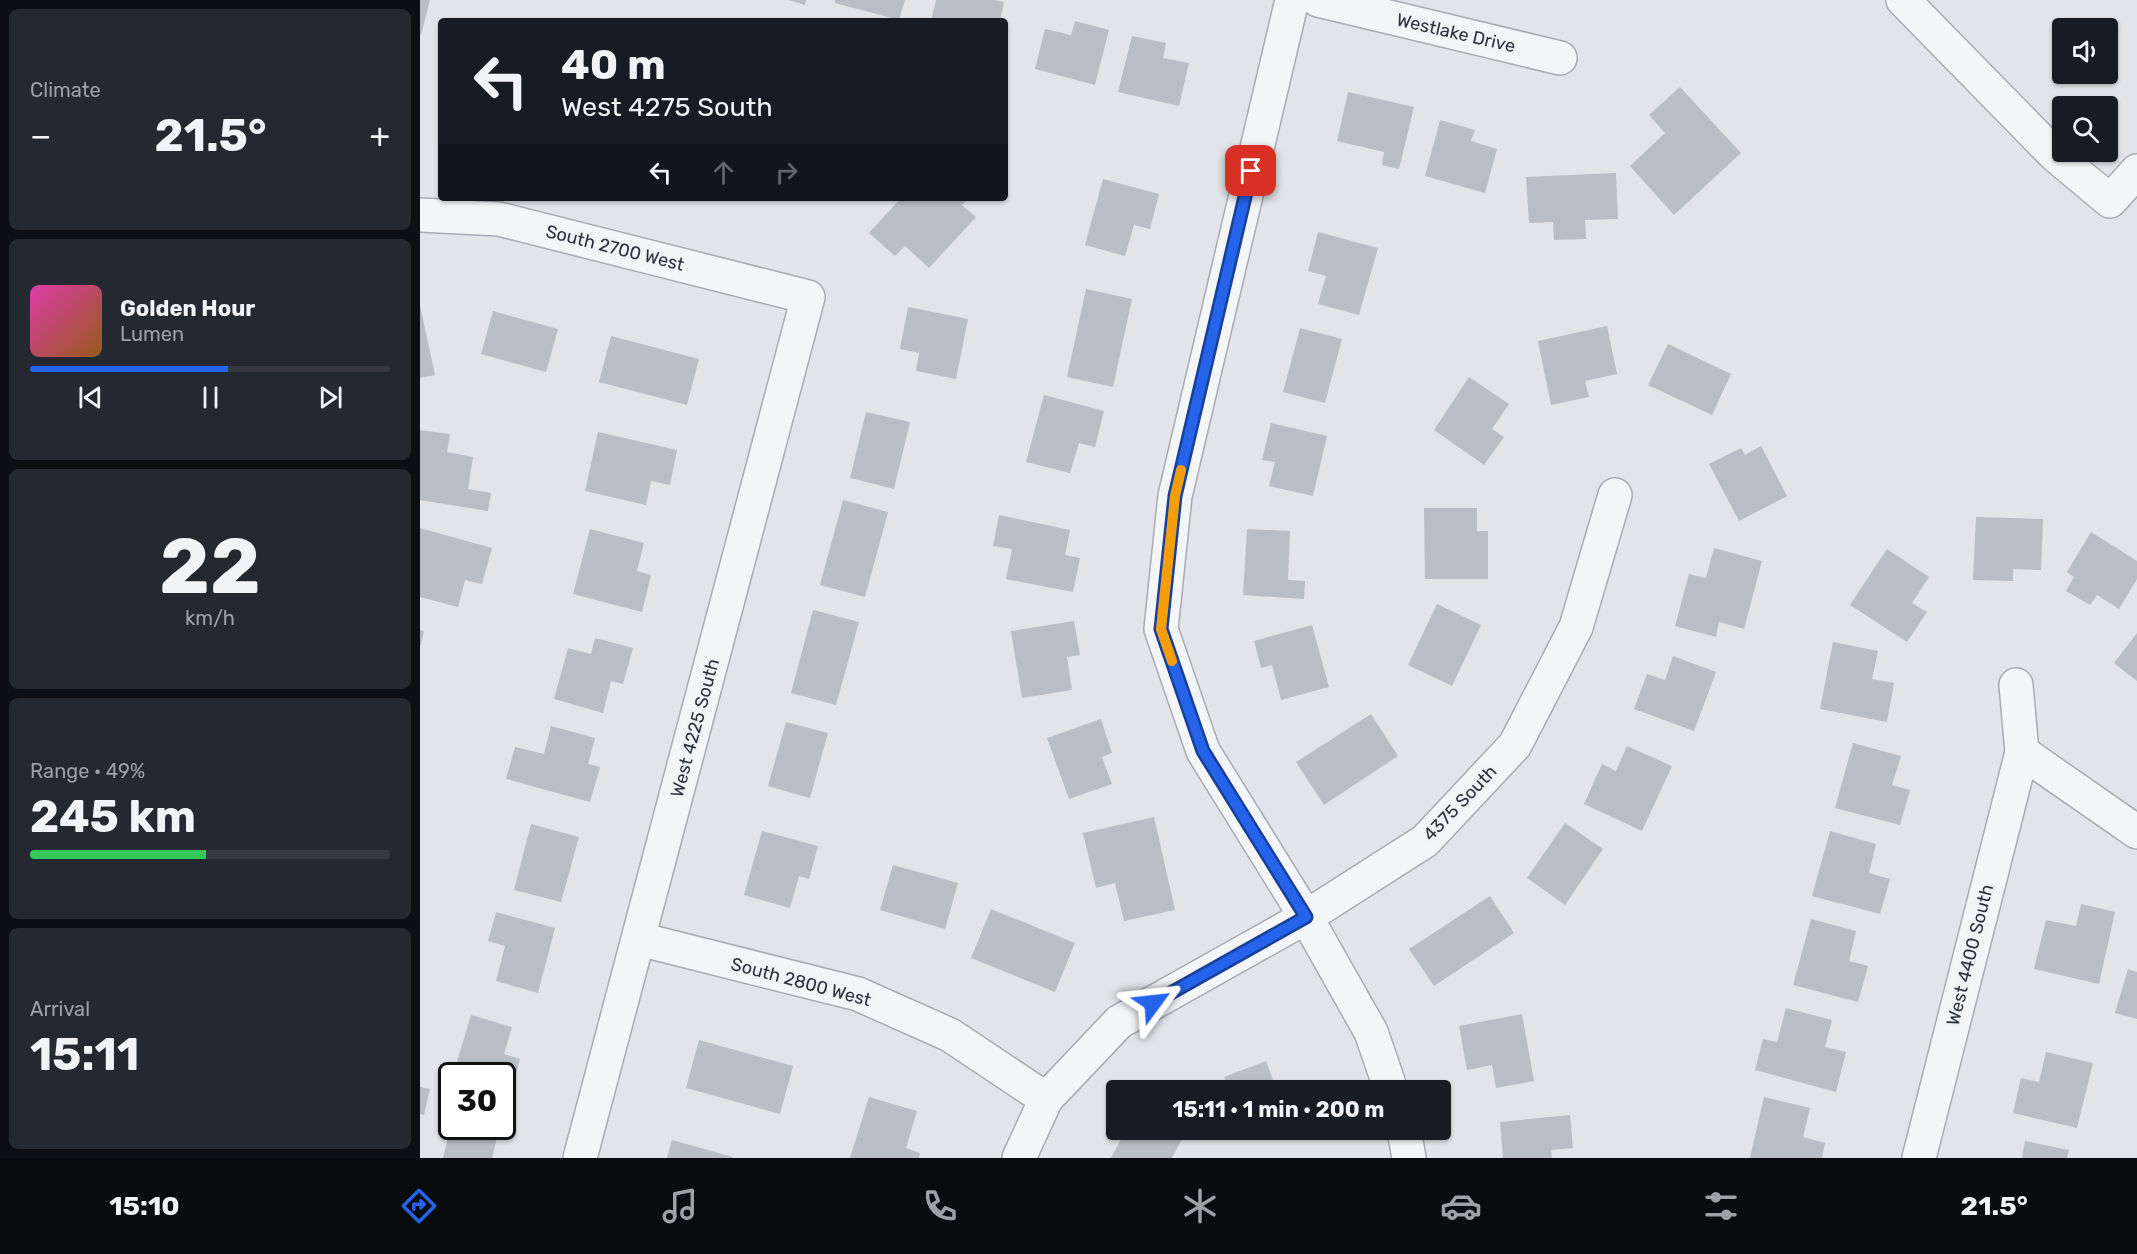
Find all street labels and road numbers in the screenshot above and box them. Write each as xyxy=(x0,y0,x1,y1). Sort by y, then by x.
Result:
street label: Westlake Drive xyxy=(1394,9,1518,57)
street label: South 2700 West xyxy=(544,220,686,276)
street label: West 4225 South xyxy=(666,656,724,800)
street label: 4375 South xyxy=(1418,761,1502,845)
street label: West 4400 South xyxy=(1942,882,1998,1028)
street label: South 2800 West xyxy=(729,953,873,1011)

